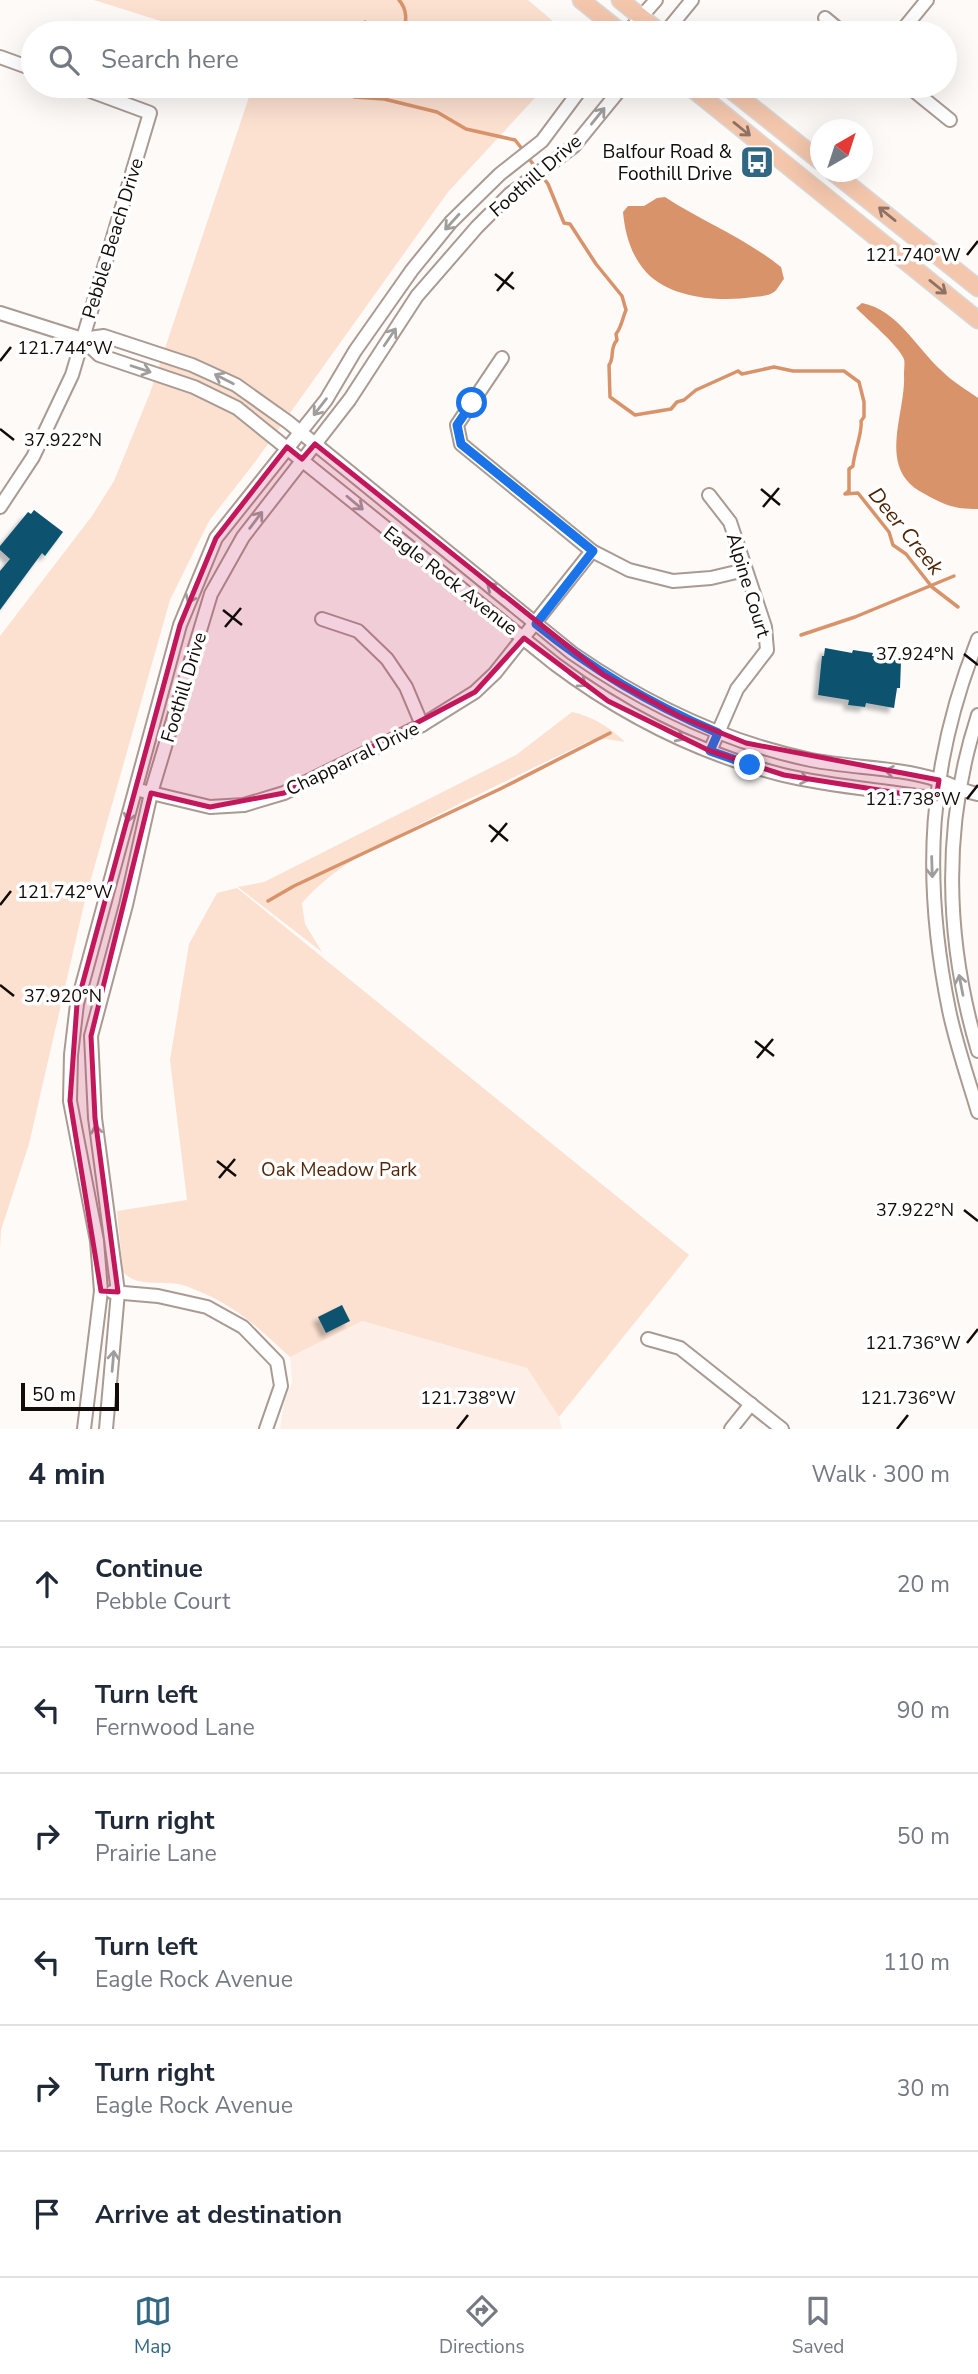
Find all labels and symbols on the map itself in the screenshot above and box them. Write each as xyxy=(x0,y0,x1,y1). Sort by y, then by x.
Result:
one-way arrow xyxy=(591,107,606,126)
north arrow xyxy=(810,119,873,182)
one-way arrow xyxy=(732,121,751,136)
street label: Foothill Drive xyxy=(484,129,587,223)
place label: Balfour Road & Foothill Drive xyxy=(602,139,732,187)
bus stop icon: Balfour Road & Foothill Drive xyxy=(738,143,776,181)
street label: Pebble Beach Drive xyxy=(76,155,150,322)
one-way arrow xyxy=(878,207,896,222)
one-way arrow xyxy=(443,213,460,230)
text: 121.740°W xyxy=(865,243,961,267)
one-way arrow xyxy=(928,279,946,295)
one-way arrow xyxy=(383,328,398,347)
text: 121.744°W xyxy=(17,336,113,360)
one-way arrow xyxy=(130,363,152,376)
one-way arrow xyxy=(214,371,235,385)
route start xyxy=(456,387,487,418)
one-way arrow xyxy=(312,398,327,416)
text: 37.922°N xyxy=(24,428,102,452)
water label: Deer Creek xyxy=(862,481,950,581)
one-way arrow xyxy=(345,495,363,510)
one-way arrow xyxy=(248,511,263,530)
street label: Eagle Rock Avenue xyxy=(378,520,523,641)
street label: Alpine Court xyxy=(720,530,776,641)
one-way arrow xyxy=(185,582,198,604)
one-way arrow xyxy=(486,582,504,598)
street label: Foothill Drive xyxy=(155,629,213,746)
text: 37.924°N xyxy=(876,642,954,666)
one-way arrow xyxy=(568,673,587,688)
street label: Chapparral Drive xyxy=(282,715,423,802)
one-way arrow xyxy=(664,729,685,743)
route end xyxy=(734,749,765,780)
one-way arrow xyxy=(884,765,907,778)
one-way arrow xyxy=(787,771,810,785)
text: 121.738°W xyxy=(865,787,961,811)
one-way arrow xyxy=(122,801,135,823)
one-way arrow xyxy=(926,855,939,878)
text: 121.742°W xyxy=(17,880,113,904)
one-way arrow xyxy=(954,974,968,997)
text: 37.920°N xyxy=(24,984,102,1008)
one-way arrow xyxy=(91,1124,104,1147)
park label: Oak Meadow Park xyxy=(261,1157,417,1183)
text: 37.922°N xyxy=(876,1198,954,1222)
text: 121.736°W xyxy=(865,1331,961,1355)
one-way arrow xyxy=(107,1350,120,1373)
scale bar xyxy=(21,1380,119,1412)
text: 121.738°W xyxy=(420,1386,516,1410)
text: 121.736°W xyxy=(860,1386,956,1410)

